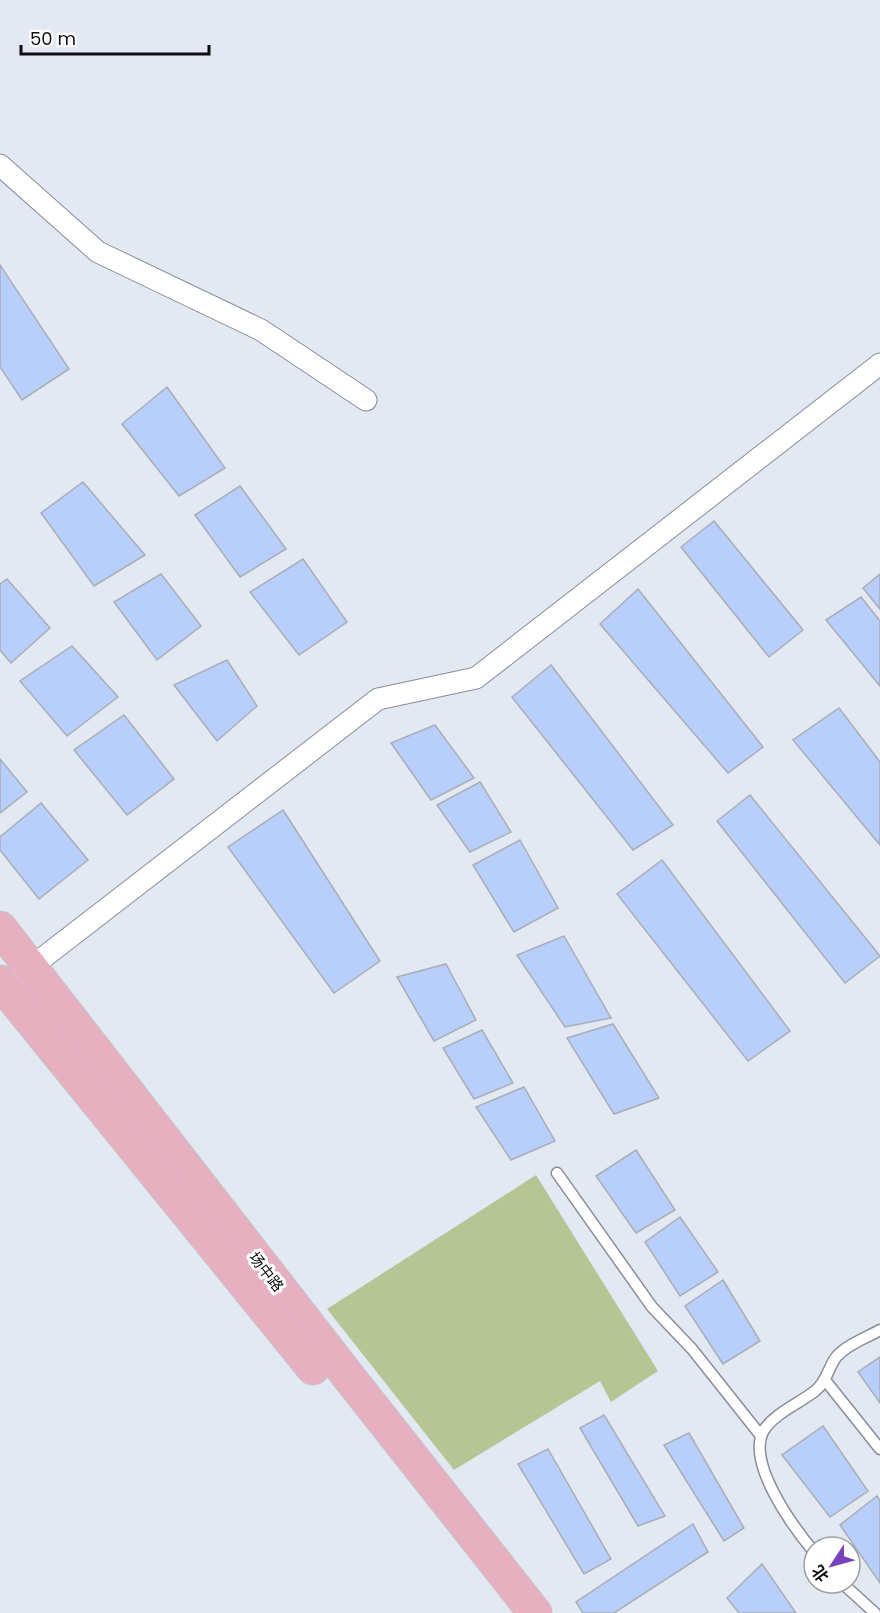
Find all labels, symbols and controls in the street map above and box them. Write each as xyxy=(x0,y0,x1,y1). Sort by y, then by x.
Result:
scale bar xyxy=(21,18,208,56)
text: 50 m xyxy=(30,26,76,51)
street label: 场中路 xyxy=(244,1247,289,1296)
north arrow xyxy=(802,1535,862,1595)
text: 北 xyxy=(806,1560,834,1587)

